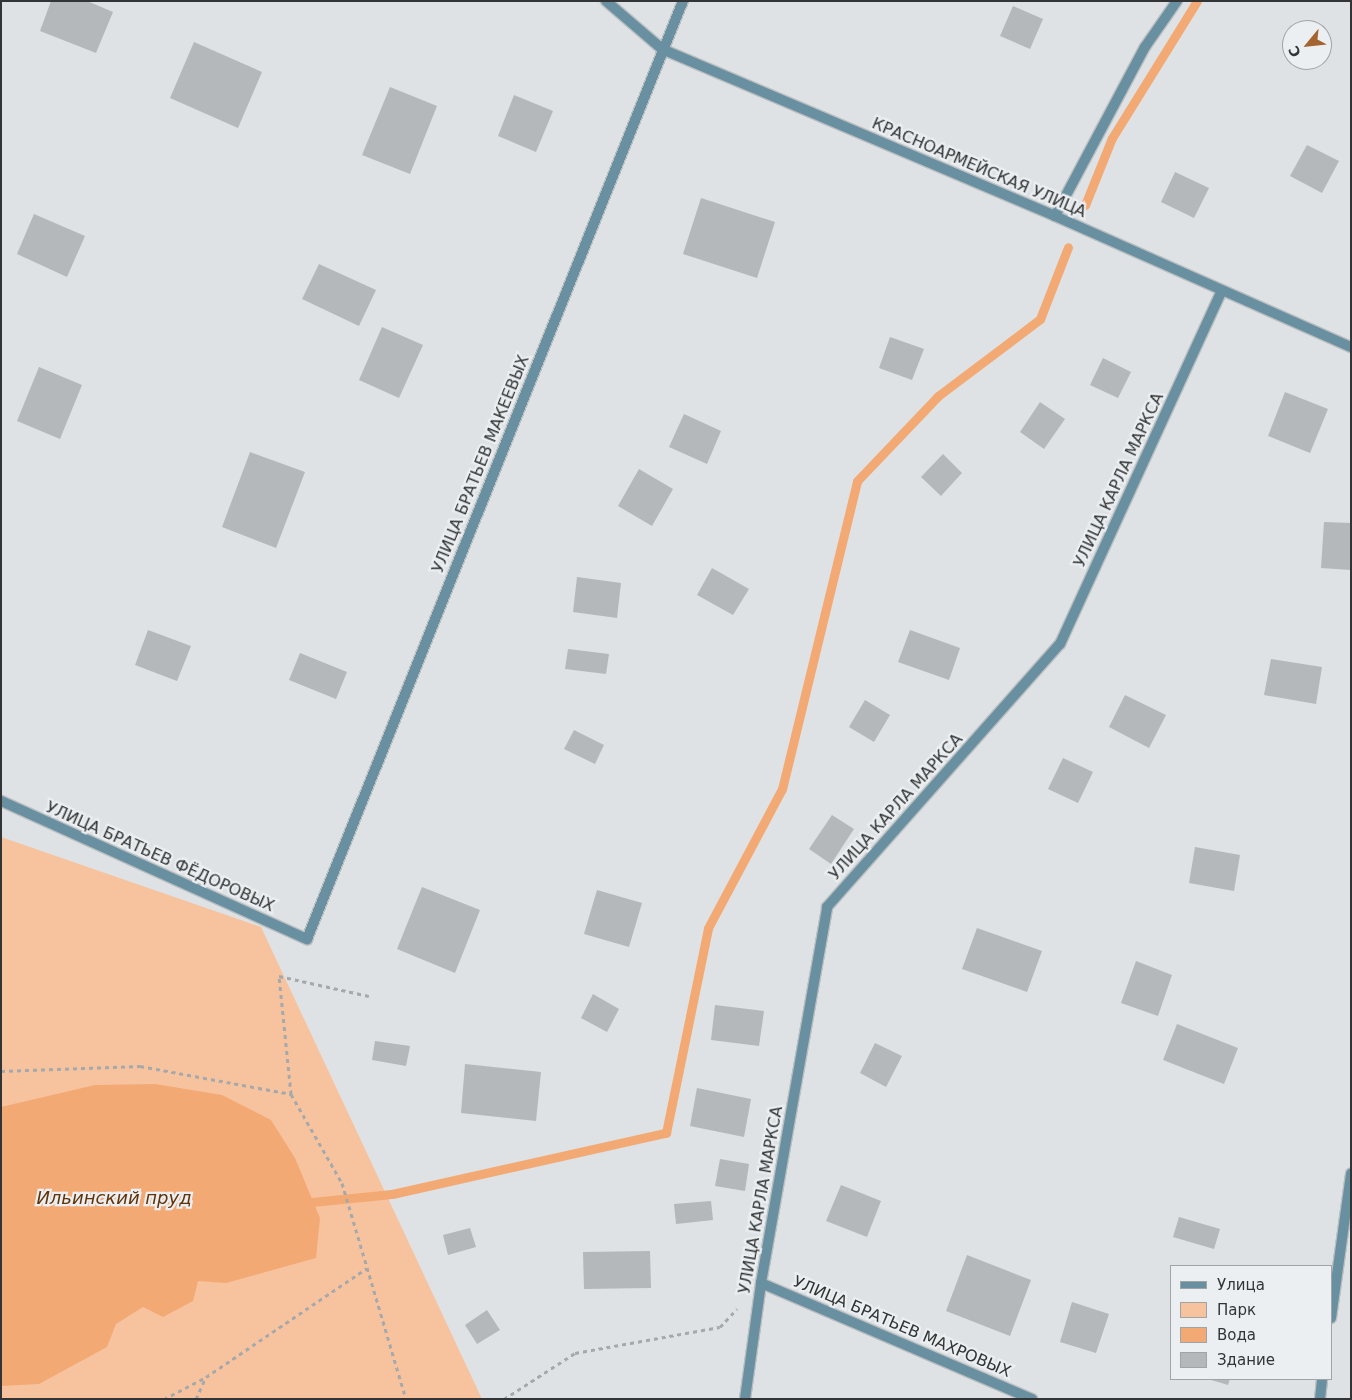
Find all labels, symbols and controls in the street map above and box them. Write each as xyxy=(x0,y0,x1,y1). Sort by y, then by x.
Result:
north arrow xyxy=(1282,20,1332,70)
text: С xyxy=(1285,43,1304,60)
street label: КРАСНОАРМЕЙСКАЯ УЛИЦА xyxy=(869,114,1089,222)
street label: УЛИЦА БРАТЬЕВ МАКЕЕВЫХ xyxy=(428,352,534,576)
street label: УЛИЦА КАРЛА МАРКСА xyxy=(1070,390,1168,570)
street label: УЛИЦА КАРЛА МАРКСА xyxy=(825,730,967,884)
street label: УЛИЦА БРАТЬЕВ ФЁДОРОВЫХ xyxy=(43,798,277,916)
street label: УЛИЦА КАРЛА МАРКСА xyxy=(735,1105,787,1295)
water label: Ильинский пруд xyxy=(36,1187,192,1209)
legend xyxy=(1170,1265,1332,1380)
street label: УЛИЦА БРАТЬЕВ МАХРОВЫХ xyxy=(790,1272,1014,1382)
text: Улица xyxy=(1217,1276,1265,1294)
text: Парк xyxy=(1217,1301,1256,1319)
text: Вода xyxy=(1217,1326,1256,1344)
text: Здание xyxy=(1217,1351,1275,1369)

